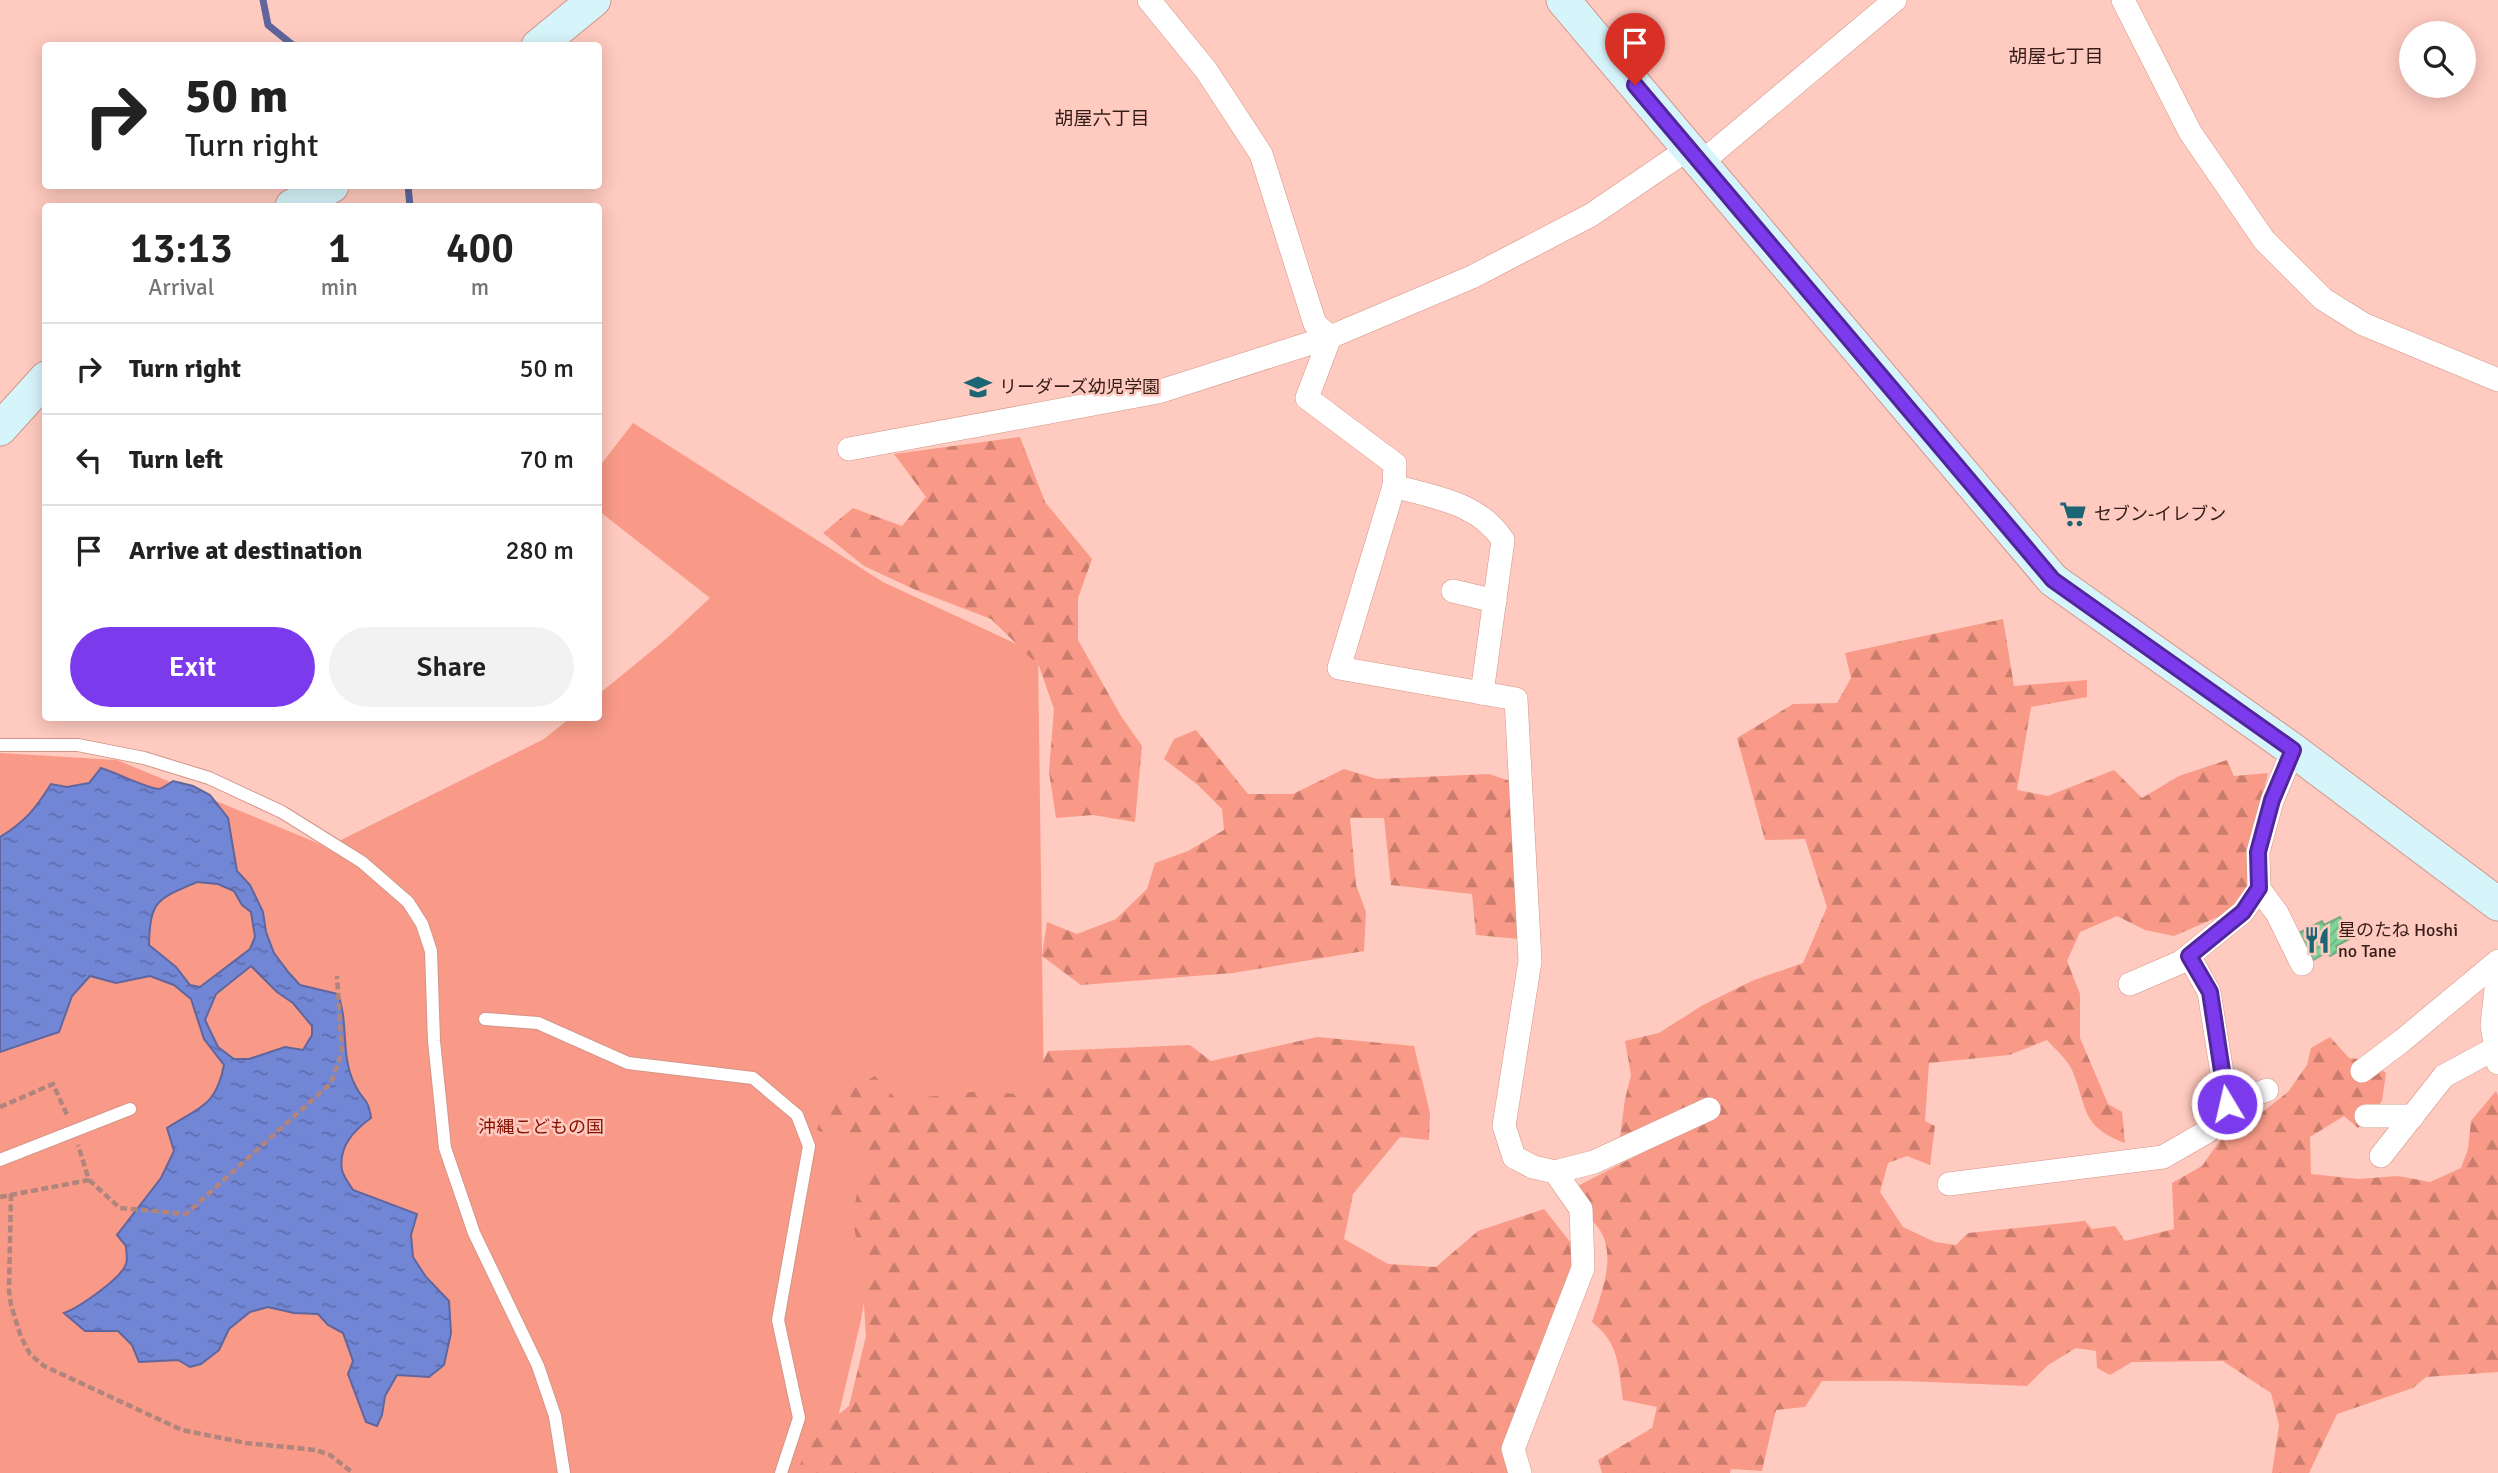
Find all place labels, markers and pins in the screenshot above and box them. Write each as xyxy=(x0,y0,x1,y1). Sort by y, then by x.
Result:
pin xyxy=(1605,13,1665,85)
school or university icon: リーダーズ幼児学園 xyxy=(963,372,993,402)
place label: リーダーズ幼児学園 xyxy=(999,376,1160,398)
supermarket icon: セブン-イレブン xyxy=(2058,499,2088,529)
place label: セブン-イレブン xyxy=(2094,503,2226,525)
place label: 星のたね Hoshi no Tane xyxy=(2338,919,2458,962)
restaurant icon: 星のたね Hoshi no Tane xyxy=(2302,925,2332,955)

